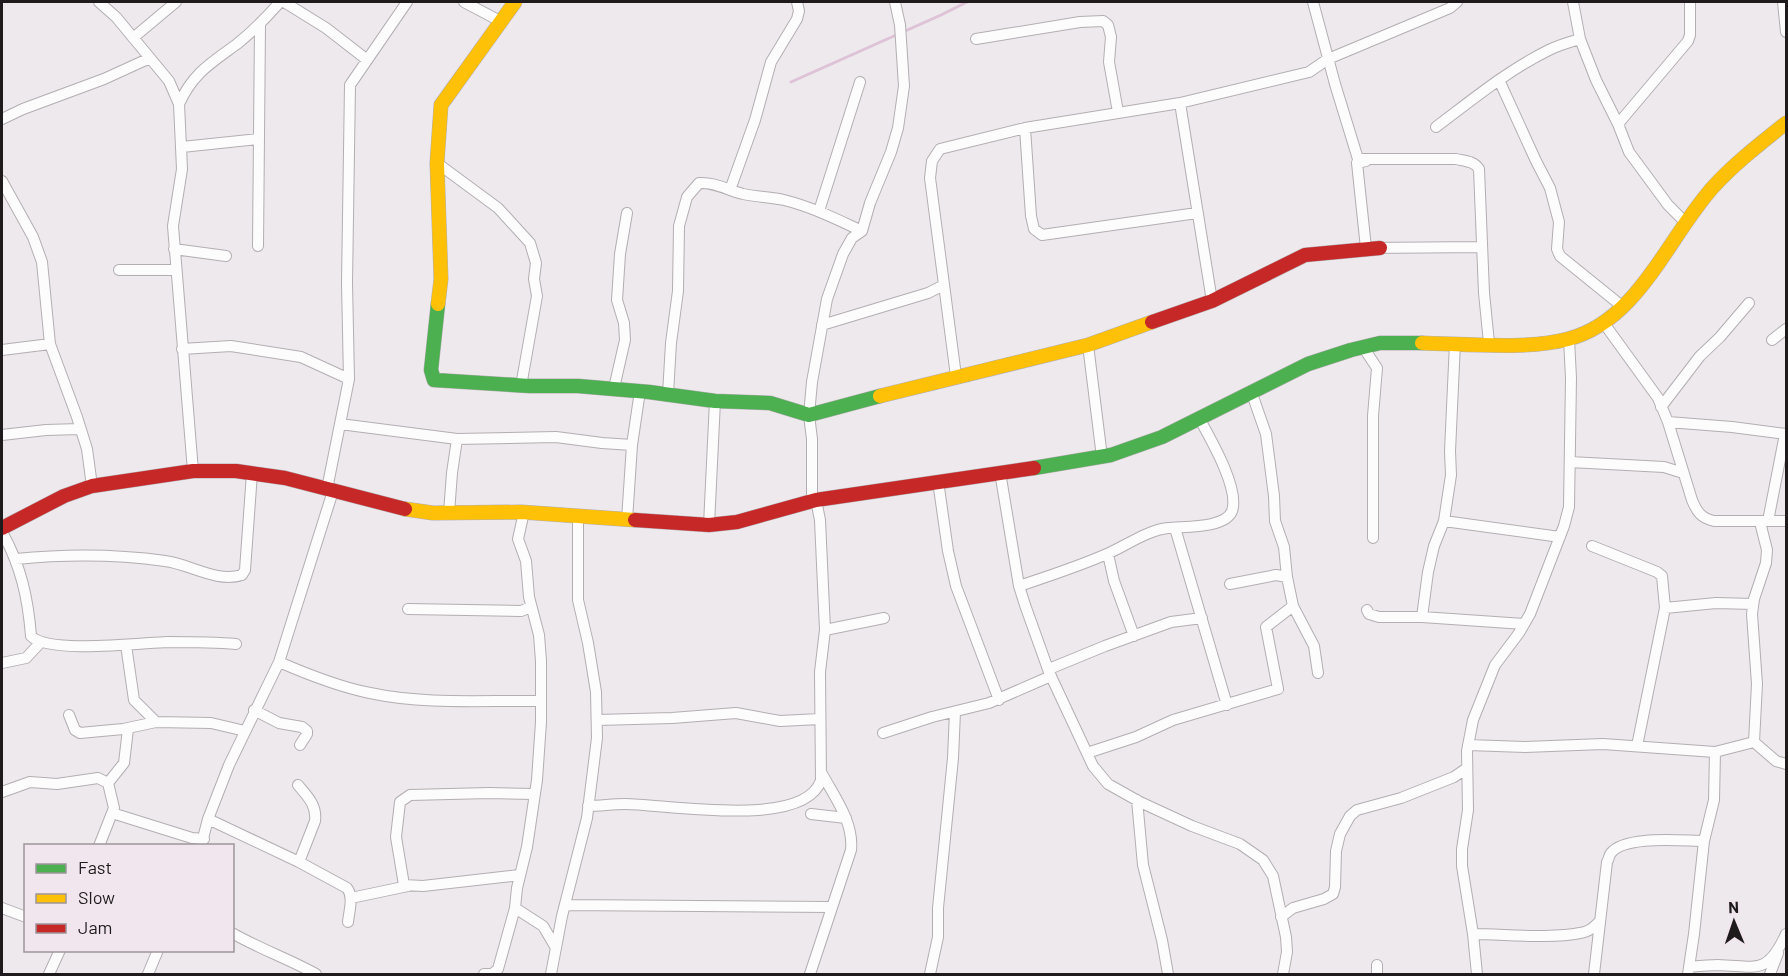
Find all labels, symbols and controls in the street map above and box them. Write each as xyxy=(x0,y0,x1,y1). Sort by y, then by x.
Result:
legend xyxy=(24,844,234,952)
text: Fast xyxy=(78,856,112,878)
text: Slow xyxy=(78,886,115,908)
north arrow xyxy=(1704,892,1764,952)
text: N xyxy=(1728,897,1739,916)
text: Jam xyxy=(78,916,112,938)

